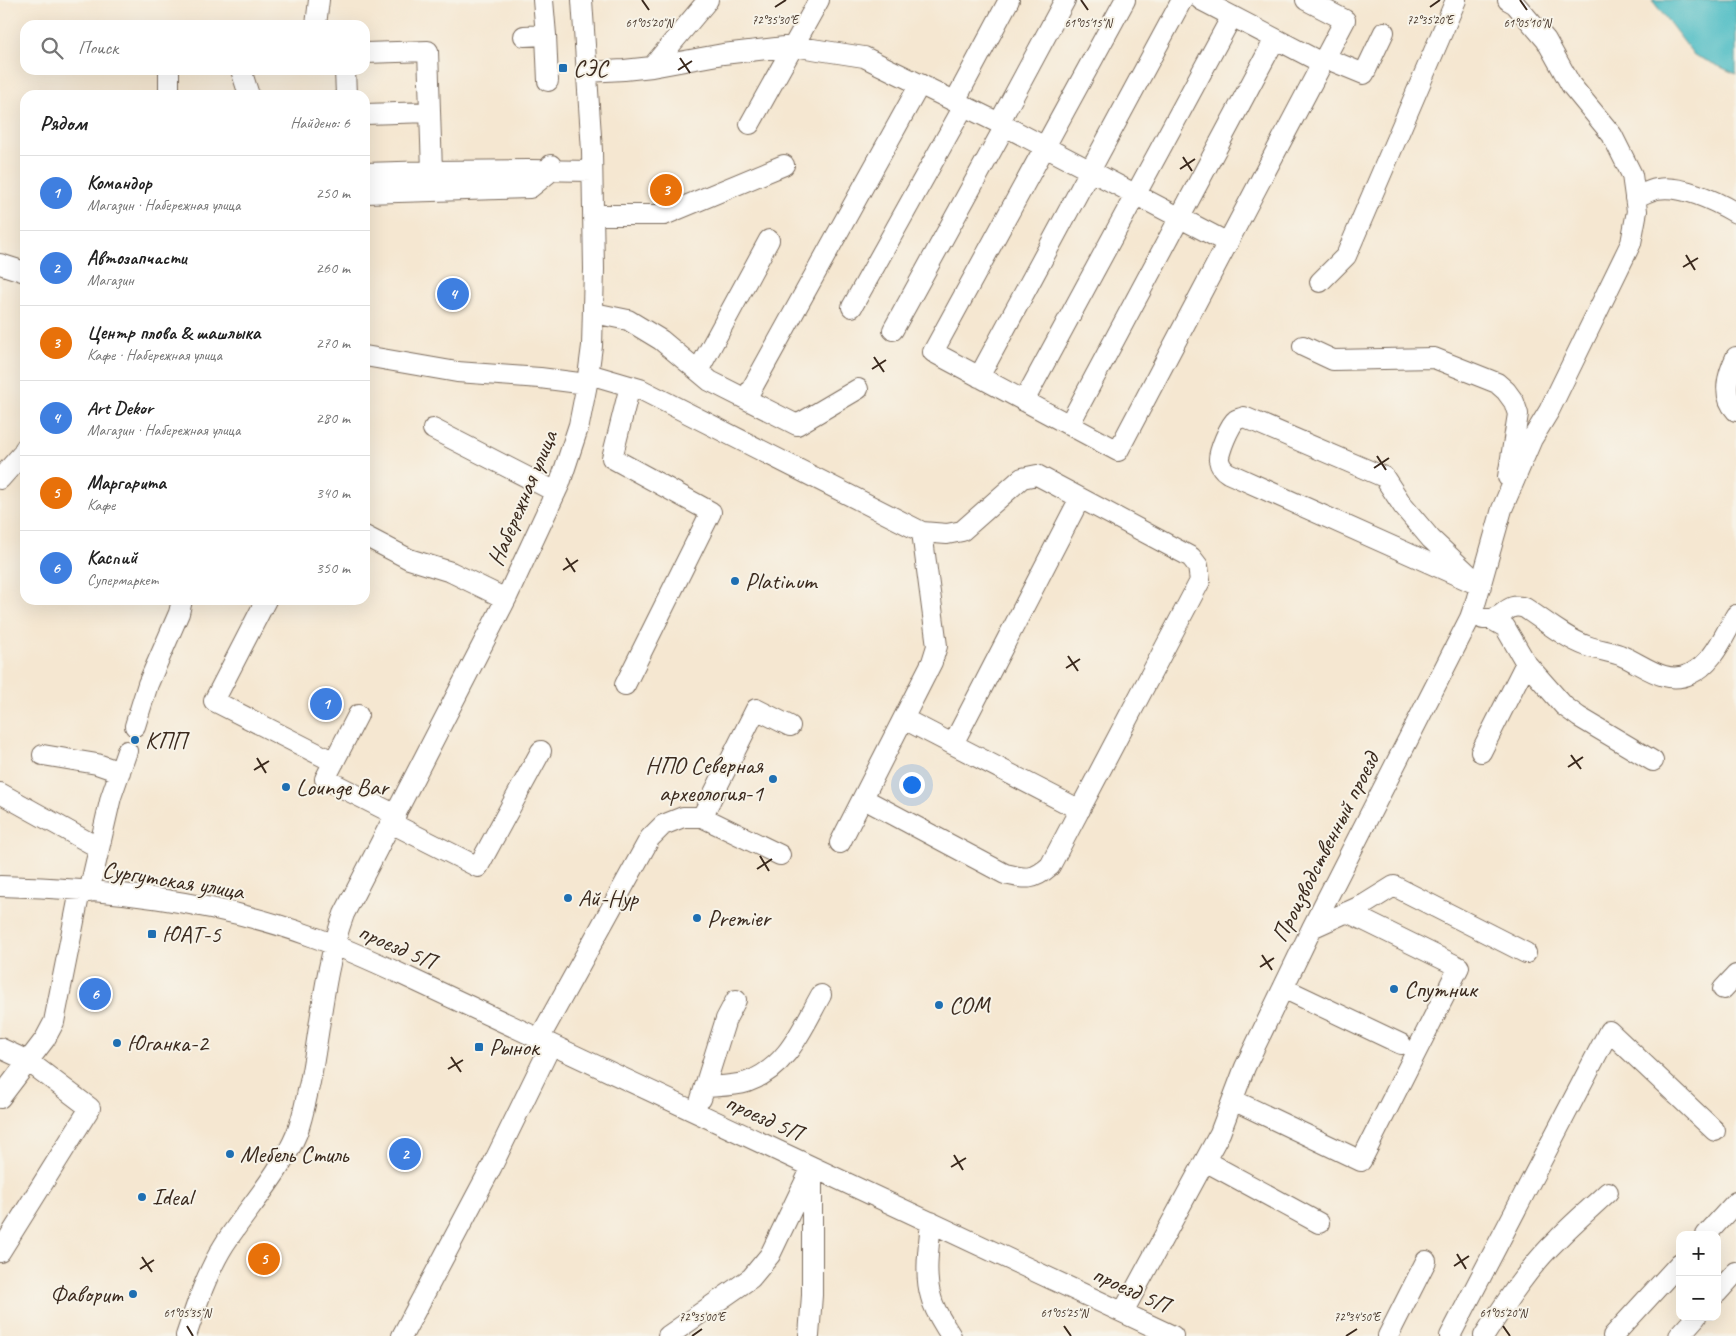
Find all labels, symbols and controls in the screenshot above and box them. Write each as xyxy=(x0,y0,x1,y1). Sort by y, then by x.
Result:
text: 72°35'30"E xyxy=(752,12,800,28)
text: 72°35'20"E xyxy=(1407,12,1455,28)
text: 61°05'20"N xyxy=(625,15,674,31)
text: 61°05'15"N xyxy=(1064,15,1113,31)
text: 61°05'10"N xyxy=(1503,15,1552,31)
search box xyxy=(20,20,370,75)
icon: search xyxy=(38,34,66,62)
text: Поиск xyxy=(78,36,118,60)
place label: СЭС xyxy=(573,53,610,83)
marker: СЭС xyxy=(557,62,569,74)
text: Рядом xyxy=(40,110,87,136)
text: Найдено: 6 xyxy=(290,113,350,133)
text: Командор xyxy=(87,171,151,195)
pin: 3 xyxy=(650,171,682,209)
text: 1 xyxy=(52,183,60,203)
text: 250 m xyxy=(316,183,350,203)
text: Магазин · Набережная улица xyxy=(87,195,240,215)
text: Автозапчасти xyxy=(87,246,186,270)
text: 2 xyxy=(52,258,60,278)
text: 260 m xyxy=(316,258,350,278)
text: Магазин xyxy=(87,270,134,290)
pin: 4 xyxy=(437,275,469,313)
text: Центр плова & шашлыка xyxy=(87,321,260,345)
text: 3 xyxy=(52,333,60,353)
text: 270 m xyxy=(316,333,350,353)
text: Кафе · Набережная улица xyxy=(87,345,222,365)
text: Art Dekor xyxy=(87,396,153,420)
text: 4 xyxy=(52,408,60,428)
text: 280 m xyxy=(316,408,350,428)
text: Магазин · Набережная улица xyxy=(87,420,240,440)
street label: Набережная улица xyxy=(480,425,564,570)
text: Маргарита xyxy=(87,471,166,495)
text: 5 xyxy=(53,483,59,503)
text: 340 m xyxy=(316,483,350,503)
text: Кафе xyxy=(87,495,115,515)
text: Каспий xyxy=(87,546,137,570)
text: 6 xyxy=(52,558,60,578)
text: 350 m xyxy=(316,558,350,578)
place label: Platinum xyxy=(745,566,819,596)
text: Супермаркет xyxy=(87,570,158,590)
marker: Platinum xyxy=(729,575,741,587)
pin: 1 xyxy=(310,685,342,723)
place label: КПП xyxy=(145,725,190,755)
marker: КПП xyxy=(129,734,141,746)
street label: Производственный проезд xyxy=(1264,745,1387,947)
place label: НПО Северная археология-1 xyxy=(645,750,764,808)
place label: Lounge Bar xyxy=(296,772,390,802)
your location xyxy=(899,772,925,798)
marker: НПО Северная археология-1 xyxy=(767,773,779,785)
marker: Lounge Bar xyxy=(280,781,292,793)
street label: Сургутская улица xyxy=(100,854,247,906)
place label: Ай-Нур xyxy=(578,883,639,913)
marker: Ай-Нур xyxy=(562,892,574,904)
place label: Premier xyxy=(707,903,773,933)
marker: Premier xyxy=(691,912,703,924)
street label: проезд 5П xyxy=(354,916,444,978)
place label: ЮАТ-5 xyxy=(162,919,222,949)
marker: ЮАТ-5 xyxy=(146,928,158,940)
place label: Спутник xyxy=(1404,974,1479,1004)
pin: 6 xyxy=(79,975,111,1013)
marker: Спутник xyxy=(1388,983,1400,995)
place label: СОМ xyxy=(949,990,991,1020)
marker: СОМ xyxy=(933,999,945,1011)
place label: Юганка-2 xyxy=(127,1028,210,1058)
place label: Рынок xyxy=(489,1032,541,1062)
marker: Юганка-2 xyxy=(111,1037,123,1049)
marker: Рынок xyxy=(473,1041,485,1053)
street label: проезд 5П xyxy=(721,1086,811,1150)
pin: 2 xyxy=(389,1135,421,1173)
place label: Мебель Стиль xyxy=(240,1139,350,1169)
marker: Мебель Стиль xyxy=(224,1148,236,1160)
place label: Ideal xyxy=(152,1182,196,1212)
marker: Ideal xyxy=(136,1191,148,1203)
map controls xyxy=(1676,1231,1721,1321)
button: + xyxy=(1676,1231,1721,1276)
pin: 5 xyxy=(248,1240,280,1278)
street label: проезд 5П xyxy=(1088,1258,1178,1322)
button: − xyxy=(1676,1276,1721,1321)
place label: Фаворит xyxy=(50,1279,124,1309)
marker: Фаворит xyxy=(127,1288,139,1300)
text: 61°05'35"N xyxy=(163,1305,212,1321)
text: 61°05'25"N xyxy=(1040,1305,1089,1321)
text: 61°05'20"N xyxy=(1479,1305,1528,1321)
text: 72°35'00"E xyxy=(679,1309,727,1325)
text: 72°34'50"E xyxy=(1334,1309,1382,1325)

